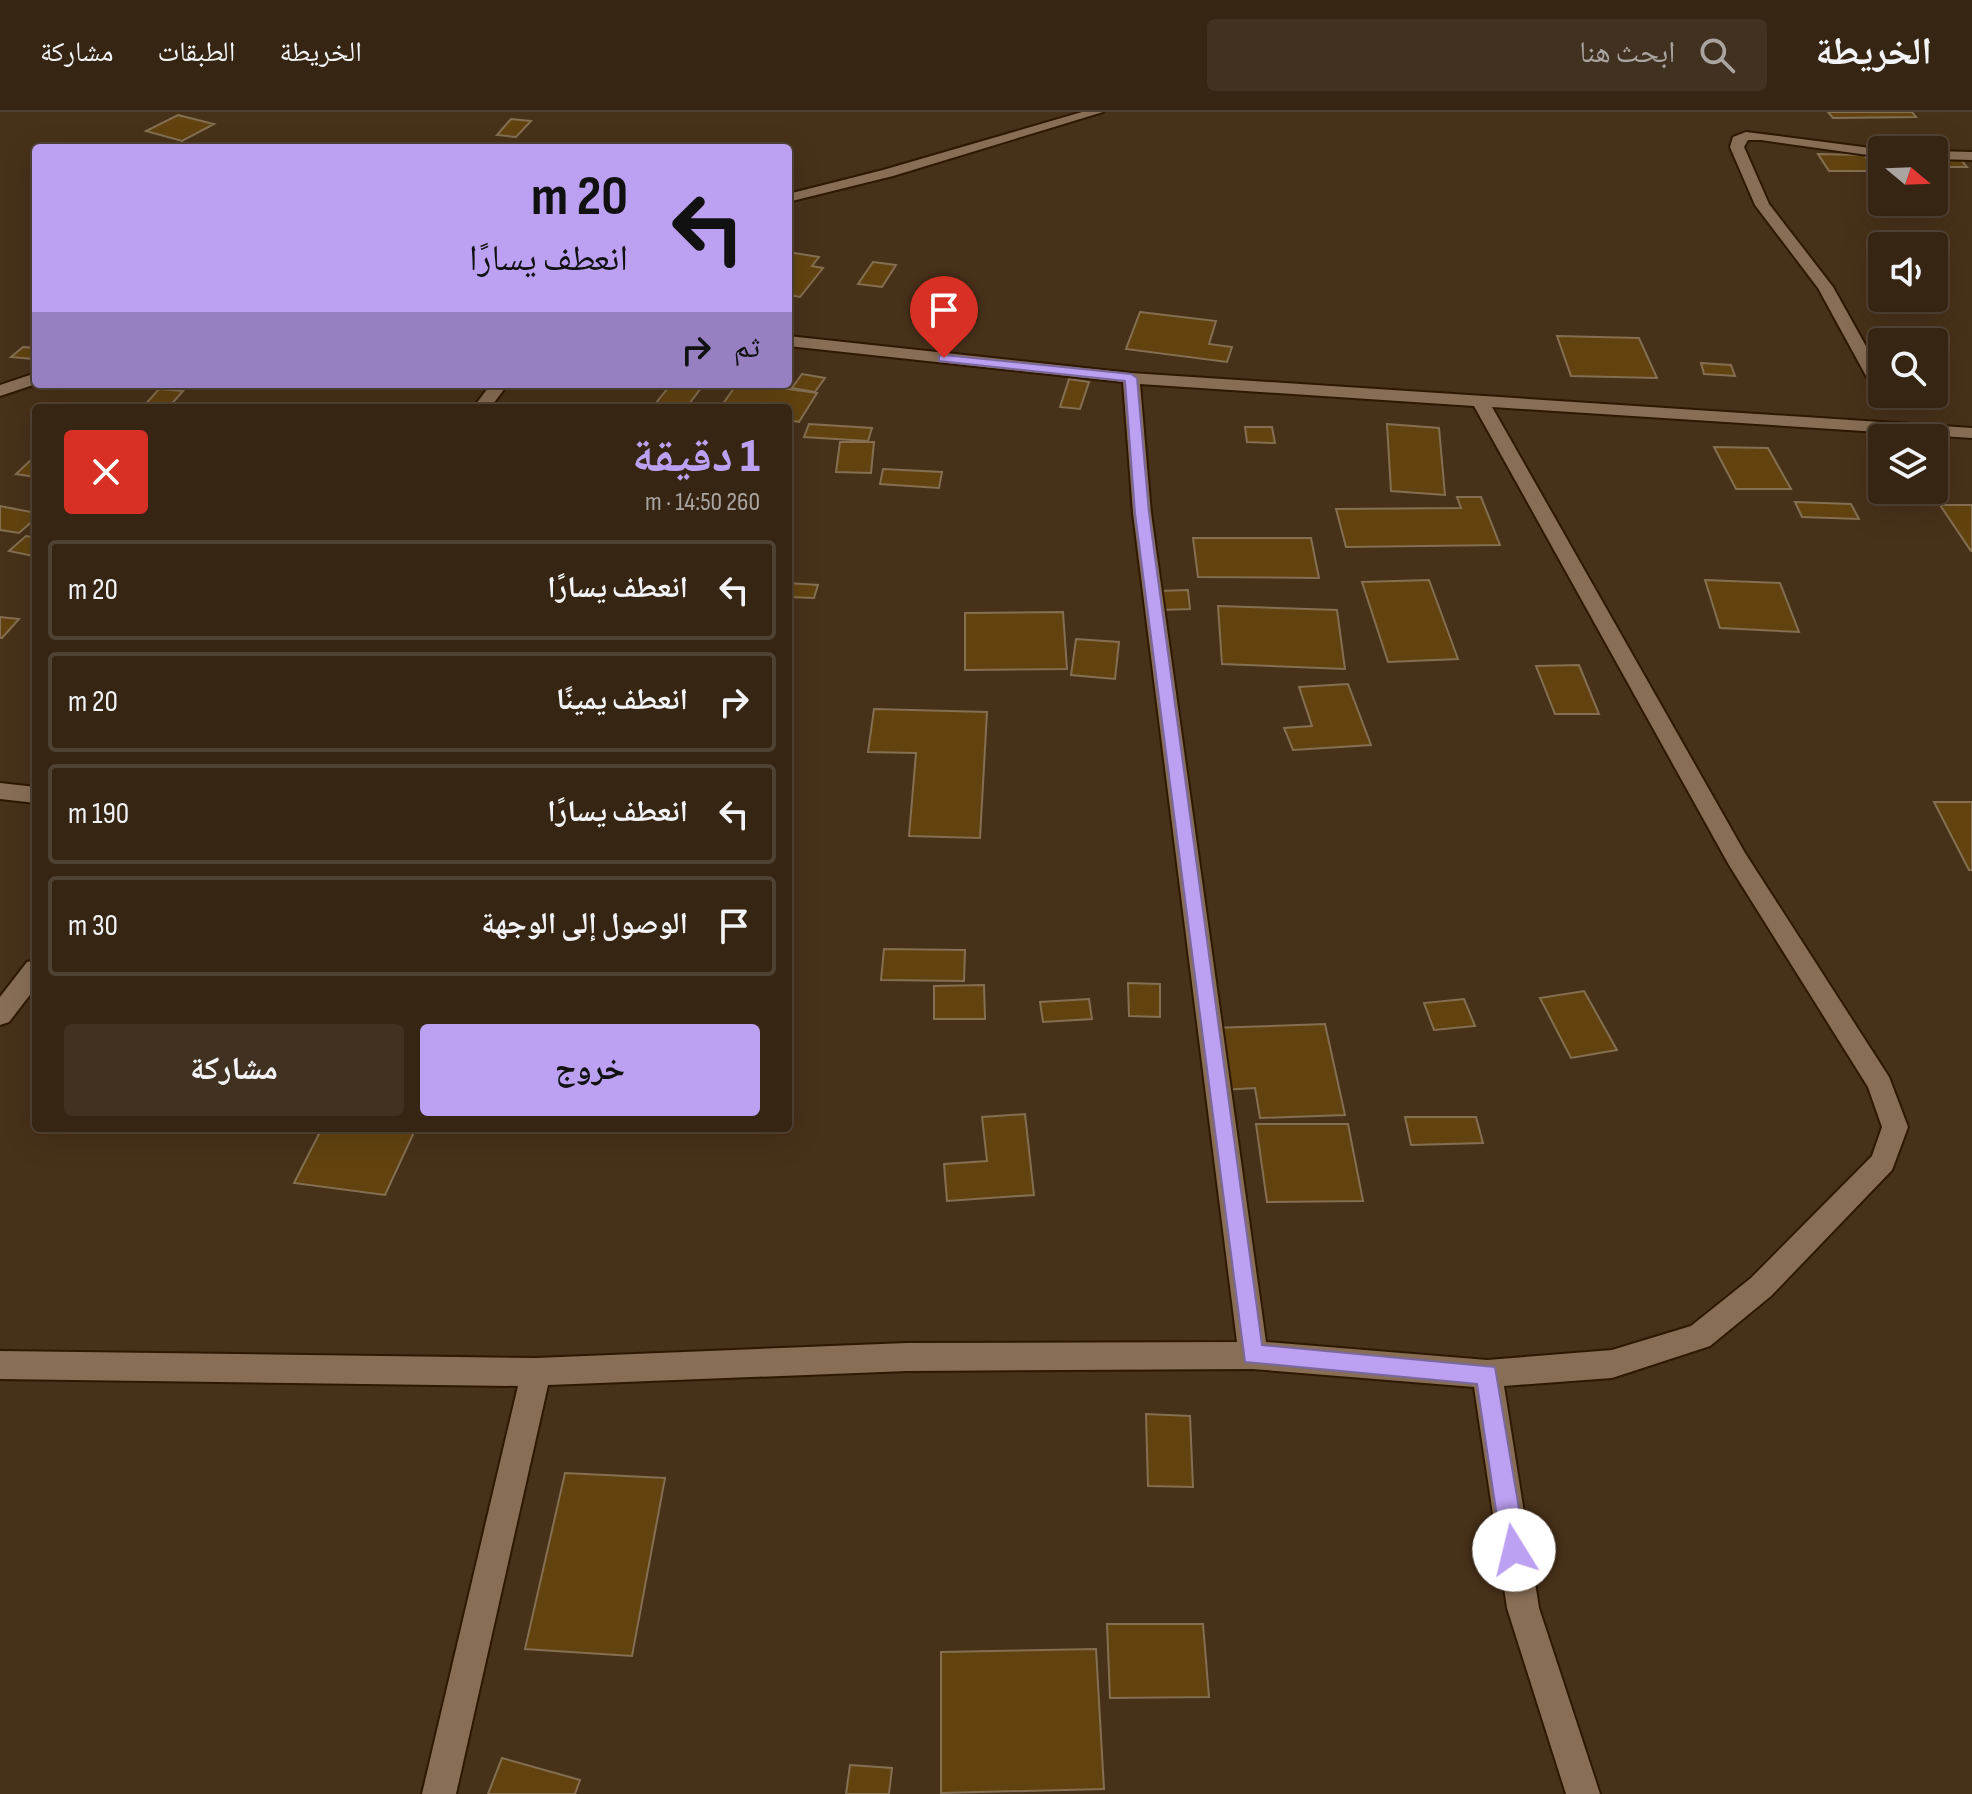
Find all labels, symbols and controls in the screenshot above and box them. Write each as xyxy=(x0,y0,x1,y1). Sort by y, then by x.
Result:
search box xyxy=(1207,19,1767,91)
text: الخريطة xyxy=(1815,30,1932,75)
icon: search xyxy=(1695,33,1739,77)
text: ابحث هنا xyxy=(1579,35,1675,71)
text: مشاركة xyxy=(40,36,114,69)
text: الطبقات xyxy=(158,36,235,69)
text: الخريطة xyxy=(279,36,362,69)
north arrow xyxy=(1868,136,1948,216)
map controls xyxy=(1868,136,1948,504)
text: 20 m xyxy=(531,164,628,231)
icon: left xyxy=(656,176,760,280)
button: sound xyxy=(1868,232,1948,312)
text: انعطف يسارًا xyxy=(469,238,628,281)
pin xyxy=(910,276,978,358)
icon: arrive xyxy=(922,288,966,332)
icon: right xyxy=(674,328,718,372)
button: search xyxy=(1868,328,1948,408)
text: ثم xyxy=(734,330,760,366)
button: layers xyxy=(1868,424,1948,504)
text: 1 دقيقة xyxy=(632,428,760,485)
button: close xyxy=(64,430,148,514)
text: 260 m · 14:50 xyxy=(645,487,760,518)
icon: left xyxy=(712,568,756,612)
text: انعطف يسارًا xyxy=(547,570,688,606)
text: 20 m xyxy=(68,572,118,608)
icon: right xyxy=(712,680,756,724)
text: انعطف يمينًا xyxy=(556,682,688,718)
text: 20 m xyxy=(68,684,118,720)
icon: left xyxy=(712,792,756,836)
text: انعطف يسارًا xyxy=(547,794,688,830)
text: 190 m xyxy=(68,796,129,832)
icon: arrive xyxy=(712,904,756,948)
text: الوصول إلى الوجهة xyxy=(481,906,688,942)
text: 30 m xyxy=(68,908,118,944)
button: مشاركة xyxy=(64,1024,404,1116)
button: خروج xyxy=(420,1024,760,1116)
position arrow xyxy=(1472,1508,1556,1592)

